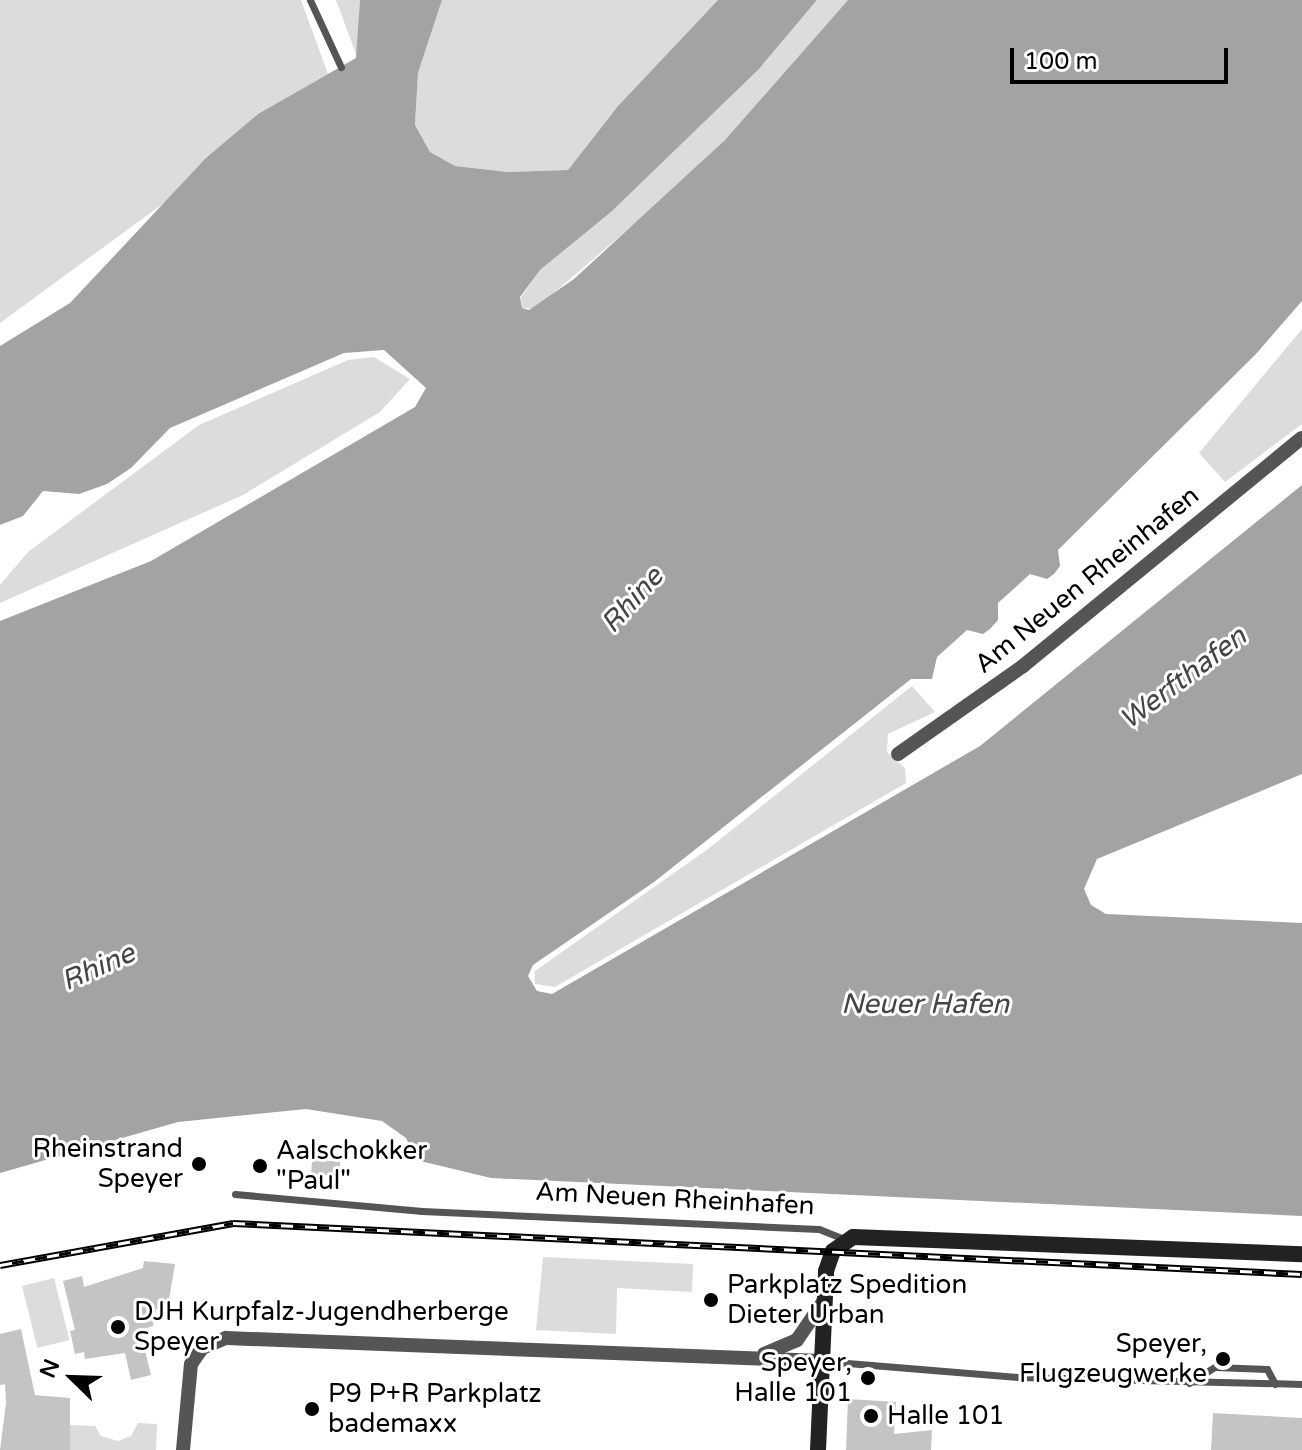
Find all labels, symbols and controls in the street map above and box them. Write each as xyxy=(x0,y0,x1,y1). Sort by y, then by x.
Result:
scale bar xyxy=(1014,32,1232,82)
text: 100 m xyxy=(1024,47,1098,76)
street label: Am Neuen Rheinhafen xyxy=(969,480,1205,680)
water label: Rhine xyxy=(594,560,670,640)
water label: Werfthafen xyxy=(1113,619,1253,737)
water label: Rhine xyxy=(56,936,140,998)
water label: Neuer Hafen xyxy=(841,987,1009,1021)
place label: Rheinstrand Speyer xyxy=(33,1133,183,1194)
place label: Aalschokker "Paul" xyxy=(276,1135,427,1196)
marker: Rheinstrand Speyer xyxy=(190,1155,208,1173)
marker: Aalschokker "Paul" xyxy=(251,1157,269,1175)
street label: Am Neuen Rheinhafen xyxy=(535,1176,815,1222)
place label: Parkplatz Spedition Dieter Urban xyxy=(727,1269,967,1330)
marker: Parkplatz Spedition Dieter Urban xyxy=(702,1291,720,1309)
place label: DJH Kurpfalz-Jugendherberge Speyer xyxy=(134,1296,509,1358)
marker: DJH Kurpfalz-Jugendherberge Speyer xyxy=(109,1318,127,1336)
place label: Speyer, Flugzeugwerke xyxy=(1019,1328,1207,1390)
north arrow xyxy=(32,1338,112,1418)
place label: Speyer, Halle 101 xyxy=(734,1347,852,1408)
marker: Speyer, Flugzeugwerke xyxy=(1214,1350,1232,1368)
text: N xyxy=(34,1355,65,1382)
marker: Speyer, Halle 101 xyxy=(859,1369,877,1387)
place label: P9 P+R Parkplatz bademaxx xyxy=(328,1378,542,1440)
marker: P9 P+R Parkplatz bademaxx xyxy=(303,1400,321,1418)
place label: Halle 101 xyxy=(887,1400,1005,1432)
marker: Halle 101 xyxy=(862,1407,880,1425)

